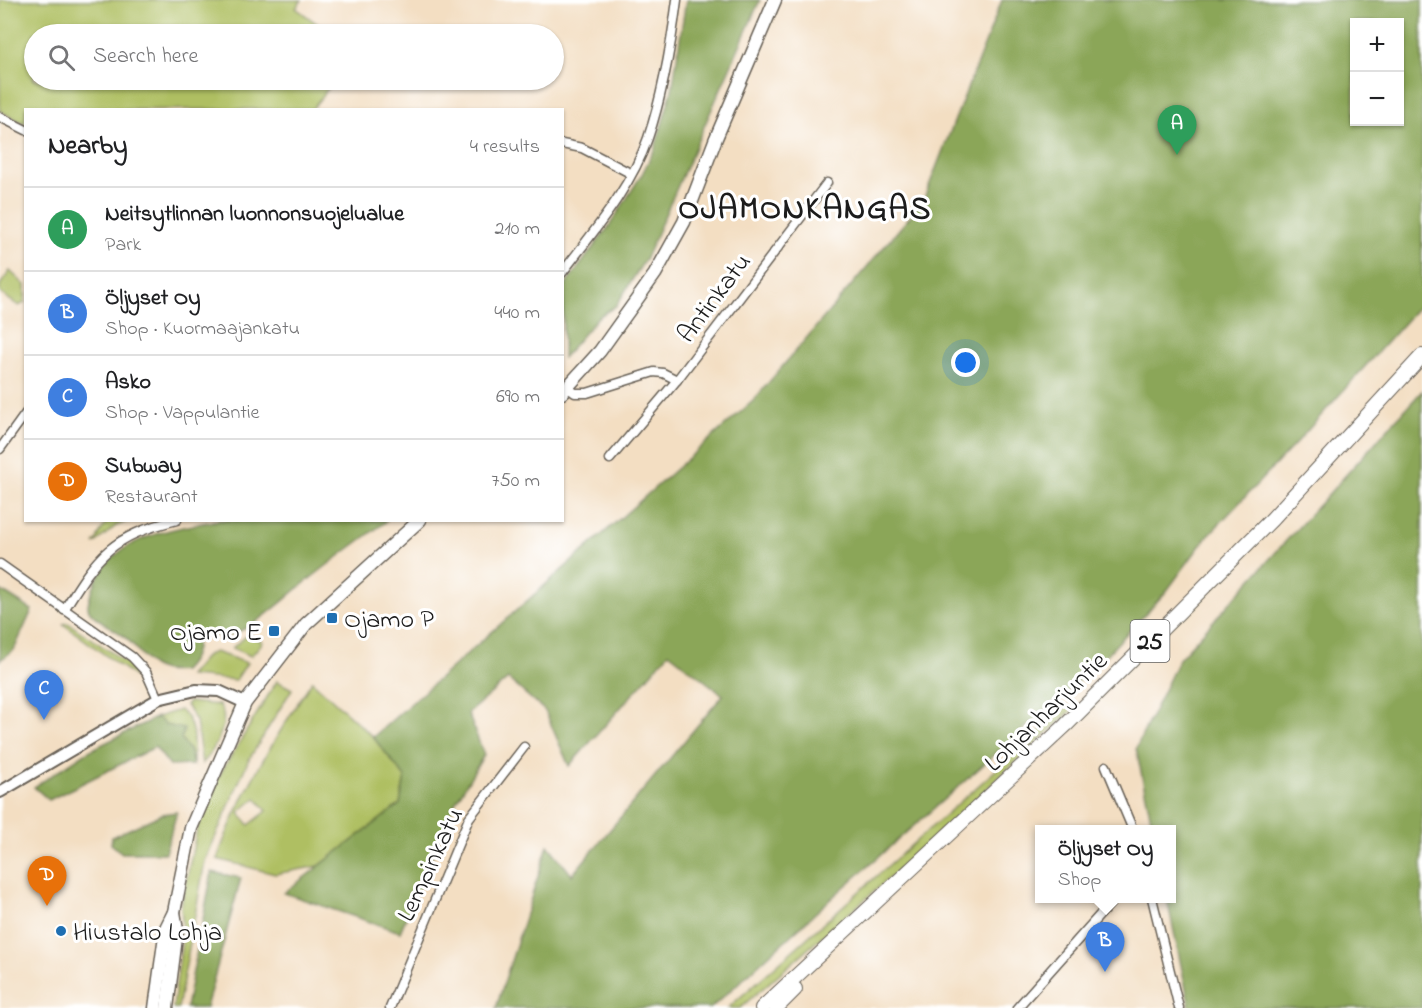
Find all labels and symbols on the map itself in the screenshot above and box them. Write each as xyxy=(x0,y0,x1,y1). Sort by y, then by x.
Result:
pin: A xyxy=(1158,106,1196,155)
district label: OJAMONKANGAS xyxy=(678,187,932,234)
street label: Antinkatu xyxy=(669,246,762,352)
your location xyxy=(951,348,980,377)
place label: Ojamo P xyxy=(344,602,435,640)
marker: Ojamo P xyxy=(325,611,339,625)
place label: Ojamo E xyxy=(170,615,262,653)
road number: 25 xyxy=(1130,620,1170,662)
marker: Ojamo E xyxy=(267,624,281,638)
street label: Lohjanharjuntie xyxy=(977,644,1118,782)
pin: C xyxy=(24,670,63,720)
street label: Lempinkatu xyxy=(389,802,475,929)
pin: D xyxy=(28,856,66,906)
place label: Hiustalo Lohja xyxy=(73,915,222,953)
pin: B xyxy=(1086,922,1124,972)
marker: Hiustalo Lohja xyxy=(54,924,68,938)

